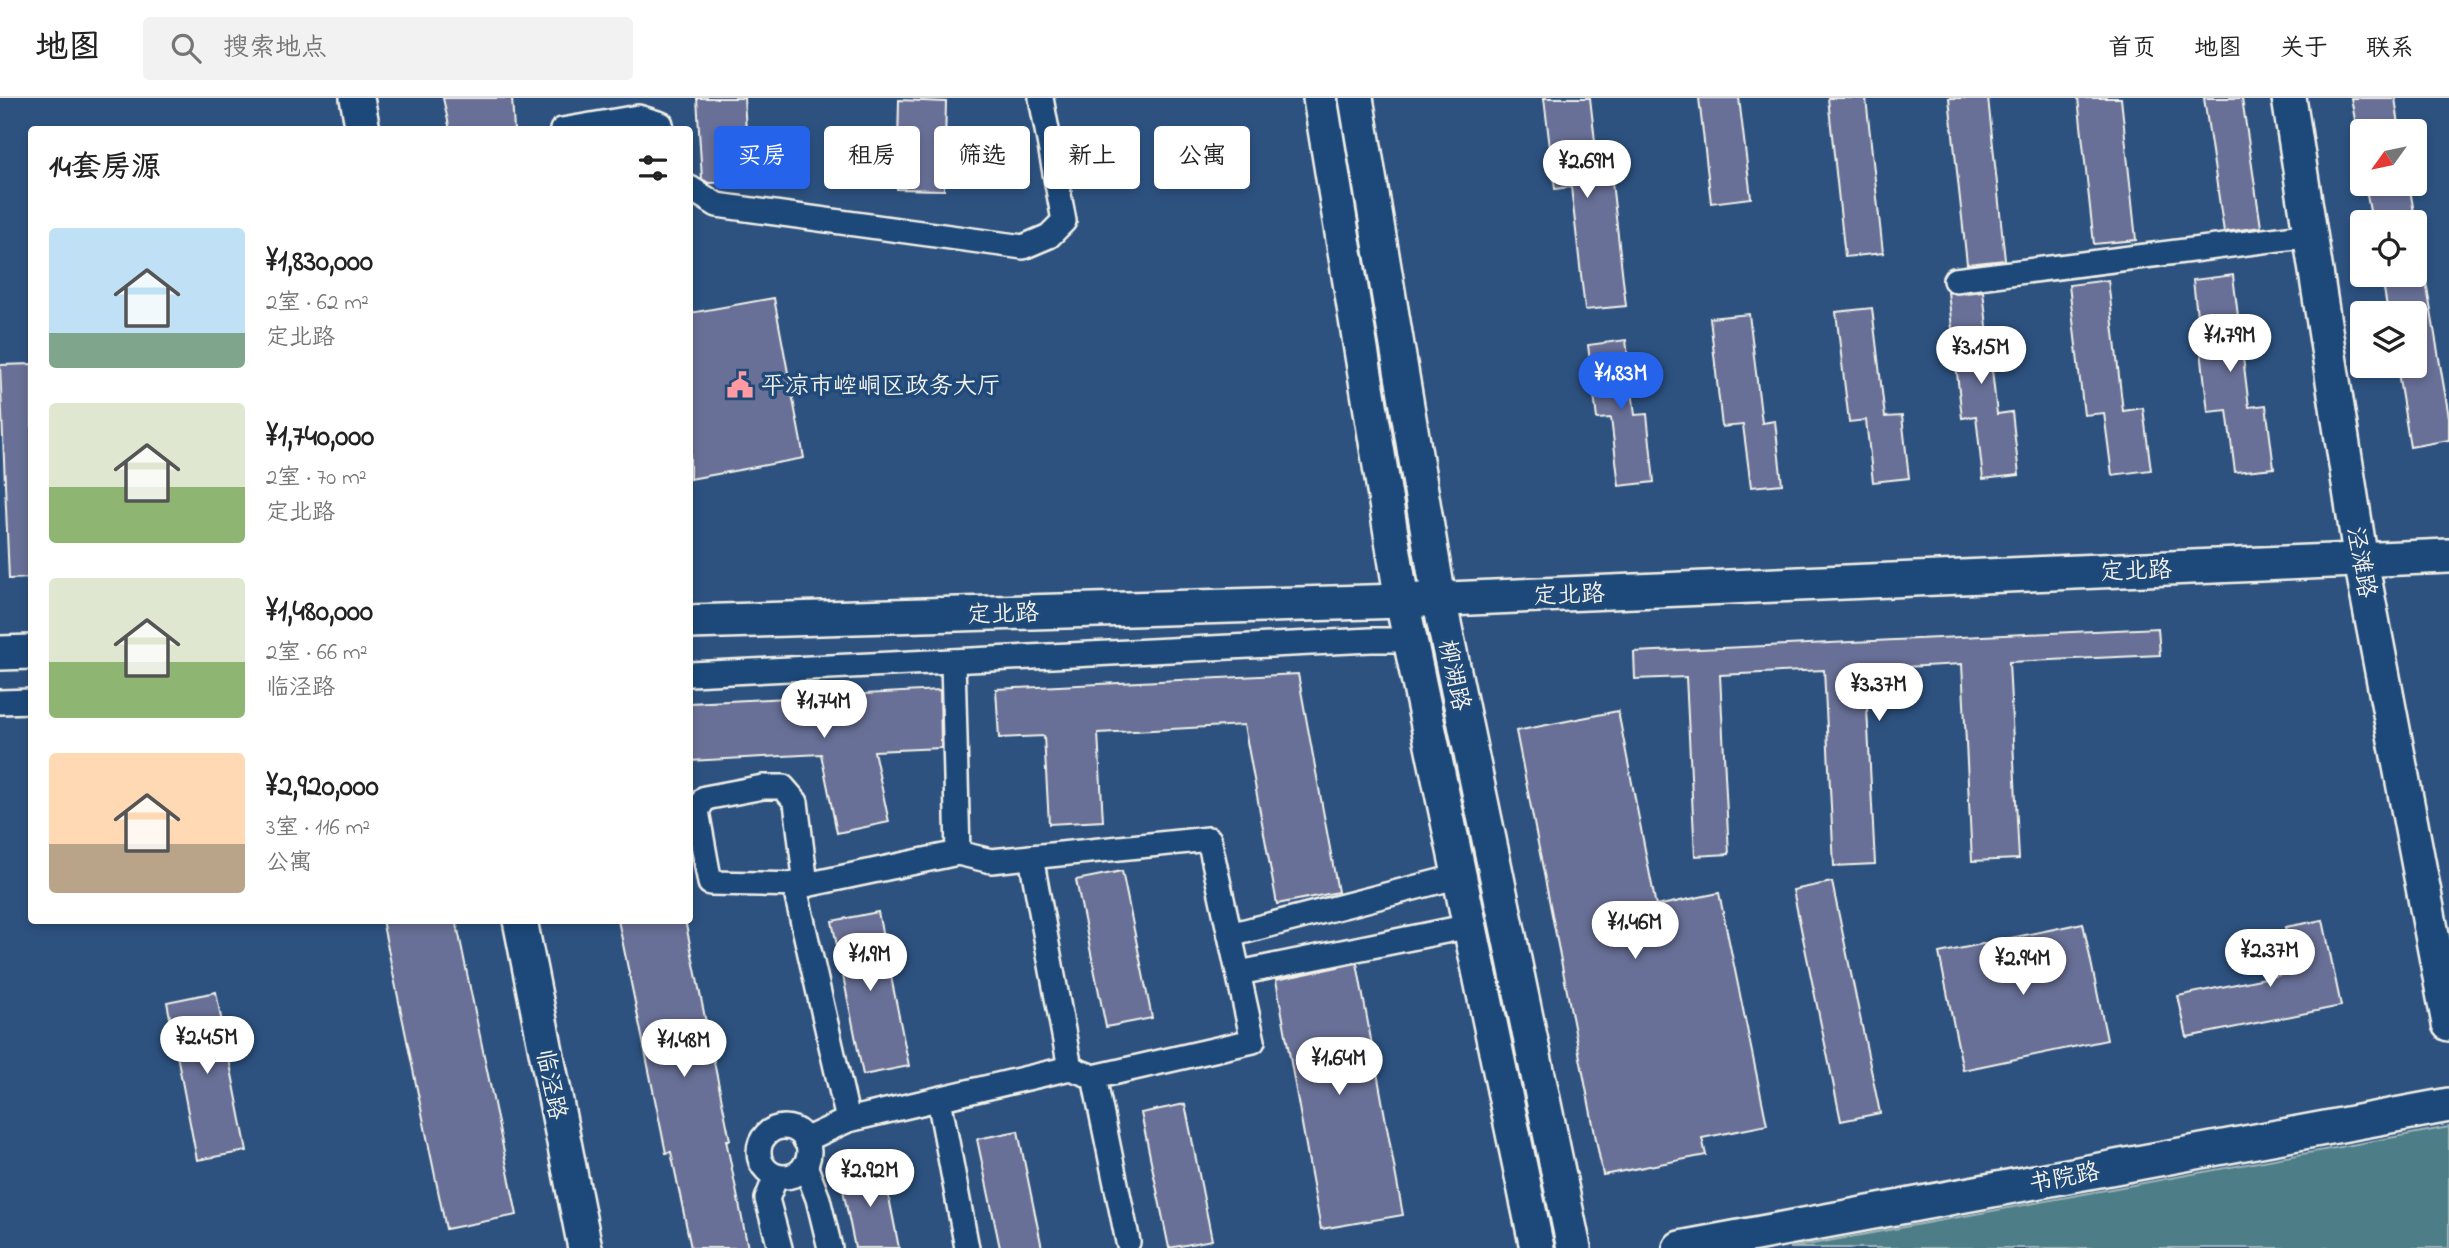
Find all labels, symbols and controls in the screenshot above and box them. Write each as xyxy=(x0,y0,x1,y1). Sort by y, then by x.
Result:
search box xyxy=(143,17,633,80)
text: 地图 xyxy=(35,25,101,73)
icon: search xyxy=(167,29,205,67)
text: 搜索地点 xyxy=(223,30,327,68)
text: 首页 xyxy=(2108,32,2156,67)
text: 地图 xyxy=(2194,32,2242,67)
text: 关于 xyxy=(2280,32,2328,67)
text: 联系 xyxy=(2366,32,2414,67)
north arrow xyxy=(2350,119,2427,196)
map controls xyxy=(2350,119,2427,378)
chip: 买房 xyxy=(714,126,810,189)
chip: 租房 xyxy=(824,126,920,189)
chip: 筛选 xyxy=(934,126,1030,189)
chip: 新上 xyxy=(1044,126,1140,189)
chip: 公寓 xyxy=(1154,126,1250,189)
pin: ¥2.69M xyxy=(1530,140,1644,200)
text: ¥2.69M xyxy=(1559,146,1615,179)
text: 14套房源 xyxy=(49,147,161,191)
icon: filters xyxy=(634,149,672,187)
button: locate xyxy=(2350,210,2427,287)
text: ¥1,830,000 xyxy=(266,241,373,285)
icon: home xyxy=(105,256,189,340)
text: 2室 · 62 m² xyxy=(266,287,369,320)
button: layers xyxy=(2350,301,2427,378)
pin: ¥1.79M xyxy=(2173,314,2287,374)
text: ¥1.79M xyxy=(2204,320,2256,353)
text: 定北路 xyxy=(266,322,335,355)
pin: ¥3.15M xyxy=(1924,327,2038,386)
text: ¥3.15M xyxy=(1952,332,2010,365)
pin: ¥1.83M xyxy=(1564,352,1678,412)
text: ¥1.83M xyxy=(1594,358,1648,391)
public building icon: 平凉市崆峒区政务大厅 xyxy=(725,370,755,400)
place label: 平凉市崆峒区政务大厅 xyxy=(761,370,1001,405)
text: ¥1,740,000 xyxy=(266,416,374,460)
icon: home xyxy=(105,431,189,515)
text: 2室 · 70 m² xyxy=(266,462,367,495)
text: 定北路 xyxy=(266,497,335,530)
street label: 泾滩路 xyxy=(2336,524,2383,601)
street label: 定北路 xyxy=(2099,554,2173,591)
street label: 定北路 xyxy=(1532,578,1606,615)
text: ¥1,480,000 xyxy=(266,591,373,635)
street label: 定北路 xyxy=(966,597,1040,634)
icon: home xyxy=(105,606,189,690)
text: 2室 · 66 m² xyxy=(266,637,368,670)
street label: 柳湖路 xyxy=(1428,637,1477,714)
pin: ¥3.37M xyxy=(1822,664,1936,723)
text: ¥3.37M xyxy=(1851,669,1907,702)
text: 临泾路 xyxy=(266,672,335,705)
pin: ¥1.74M xyxy=(767,680,881,740)
text: ¥1.74M xyxy=(797,686,851,719)
text: ¥2,920,000 xyxy=(266,766,379,810)
icon: home xyxy=(105,781,189,865)
text: 3室 · 116 m² xyxy=(266,812,370,845)
text: 公寓 xyxy=(266,847,312,880)
pin: ¥1.46M xyxy=(1578,902,1692,961)
text: ¥1.46M xyxy=(1608,907,1662,940)
pin: ¥2.37M xyxy=(2213,930,2327,989)
pin: ¥1.9M xyxy=(821,934,919,993)
text: ¥2.37M xyxy=(2241,935,2299,968)
pin: ¥2.94M xyxy=(1966,937,2080,997)
text: ¥1.9M xyxy=(849,939,891,972)
text: ¥2.94M xyxy=(1995,943,2051,976)
pin: ¥2.45M xyxy=(150,1016,264,1076)
pin: ¥1.48M xyxy=(627,1020,741,1079)
text: ¥2.45M xyxy=(176,1022,238,1055)
text: ¥1.48M xyxy=(657,1025,711,1058)
pin: ¥1.64M xyxy=(1282,1038,1396,1097)
text: ¥1.64M xyxy=(1312,1043,1366,1076)
street label: 临泾路 xyxy=(525,1046,574,1123)
pin: ¥2.92M xyxy=(813,1150,927,1209)
text: ¥2.92M xyxy=(841,1155,899,1188)
street label: 书院路 xyxy=(2026,1155,2103,1204)

